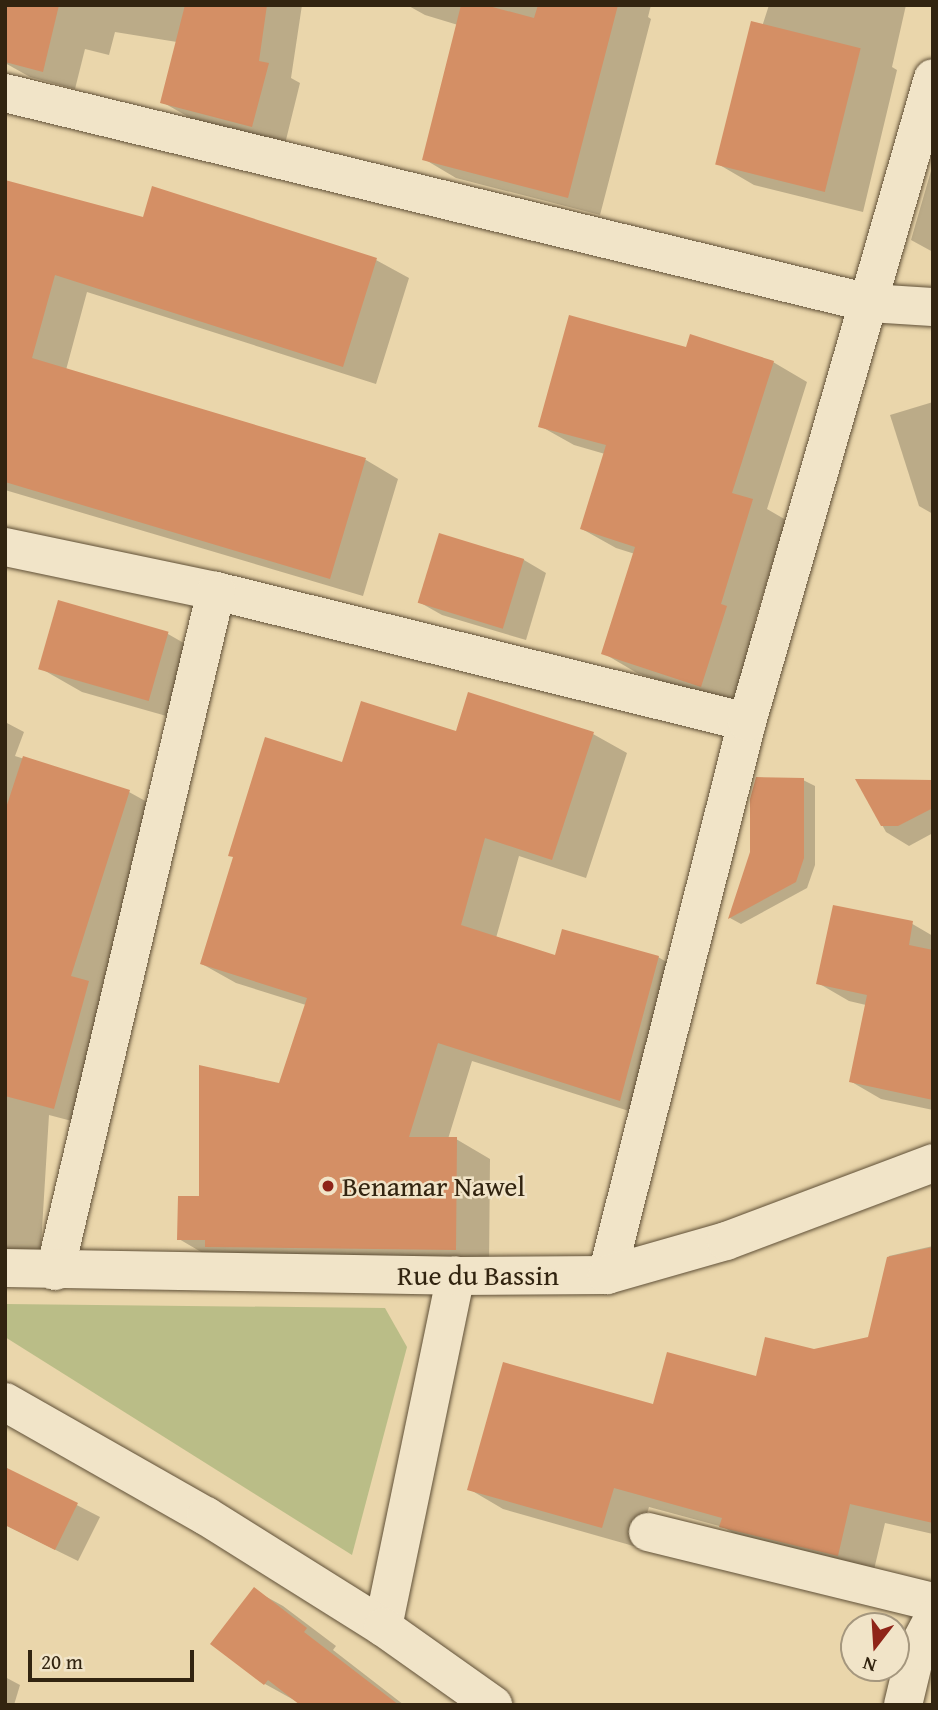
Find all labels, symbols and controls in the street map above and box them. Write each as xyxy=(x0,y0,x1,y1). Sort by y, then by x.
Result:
place label: Benamar Nawel xyxy=(342,1169,525,1203)
marker: Benamar Nawel xyxy=(320,1178,336,1194)
street label: Rue du Bassin xyxy=(397,1258,559,1292)
north arrow xyxy=(840,1612,910,1682)
scale bar xyxy=(32,1636,198,1680)
text: 20 m xyxy=(41,1646,83,1677)
text: N xyxy=(859,1650,880,1680)

